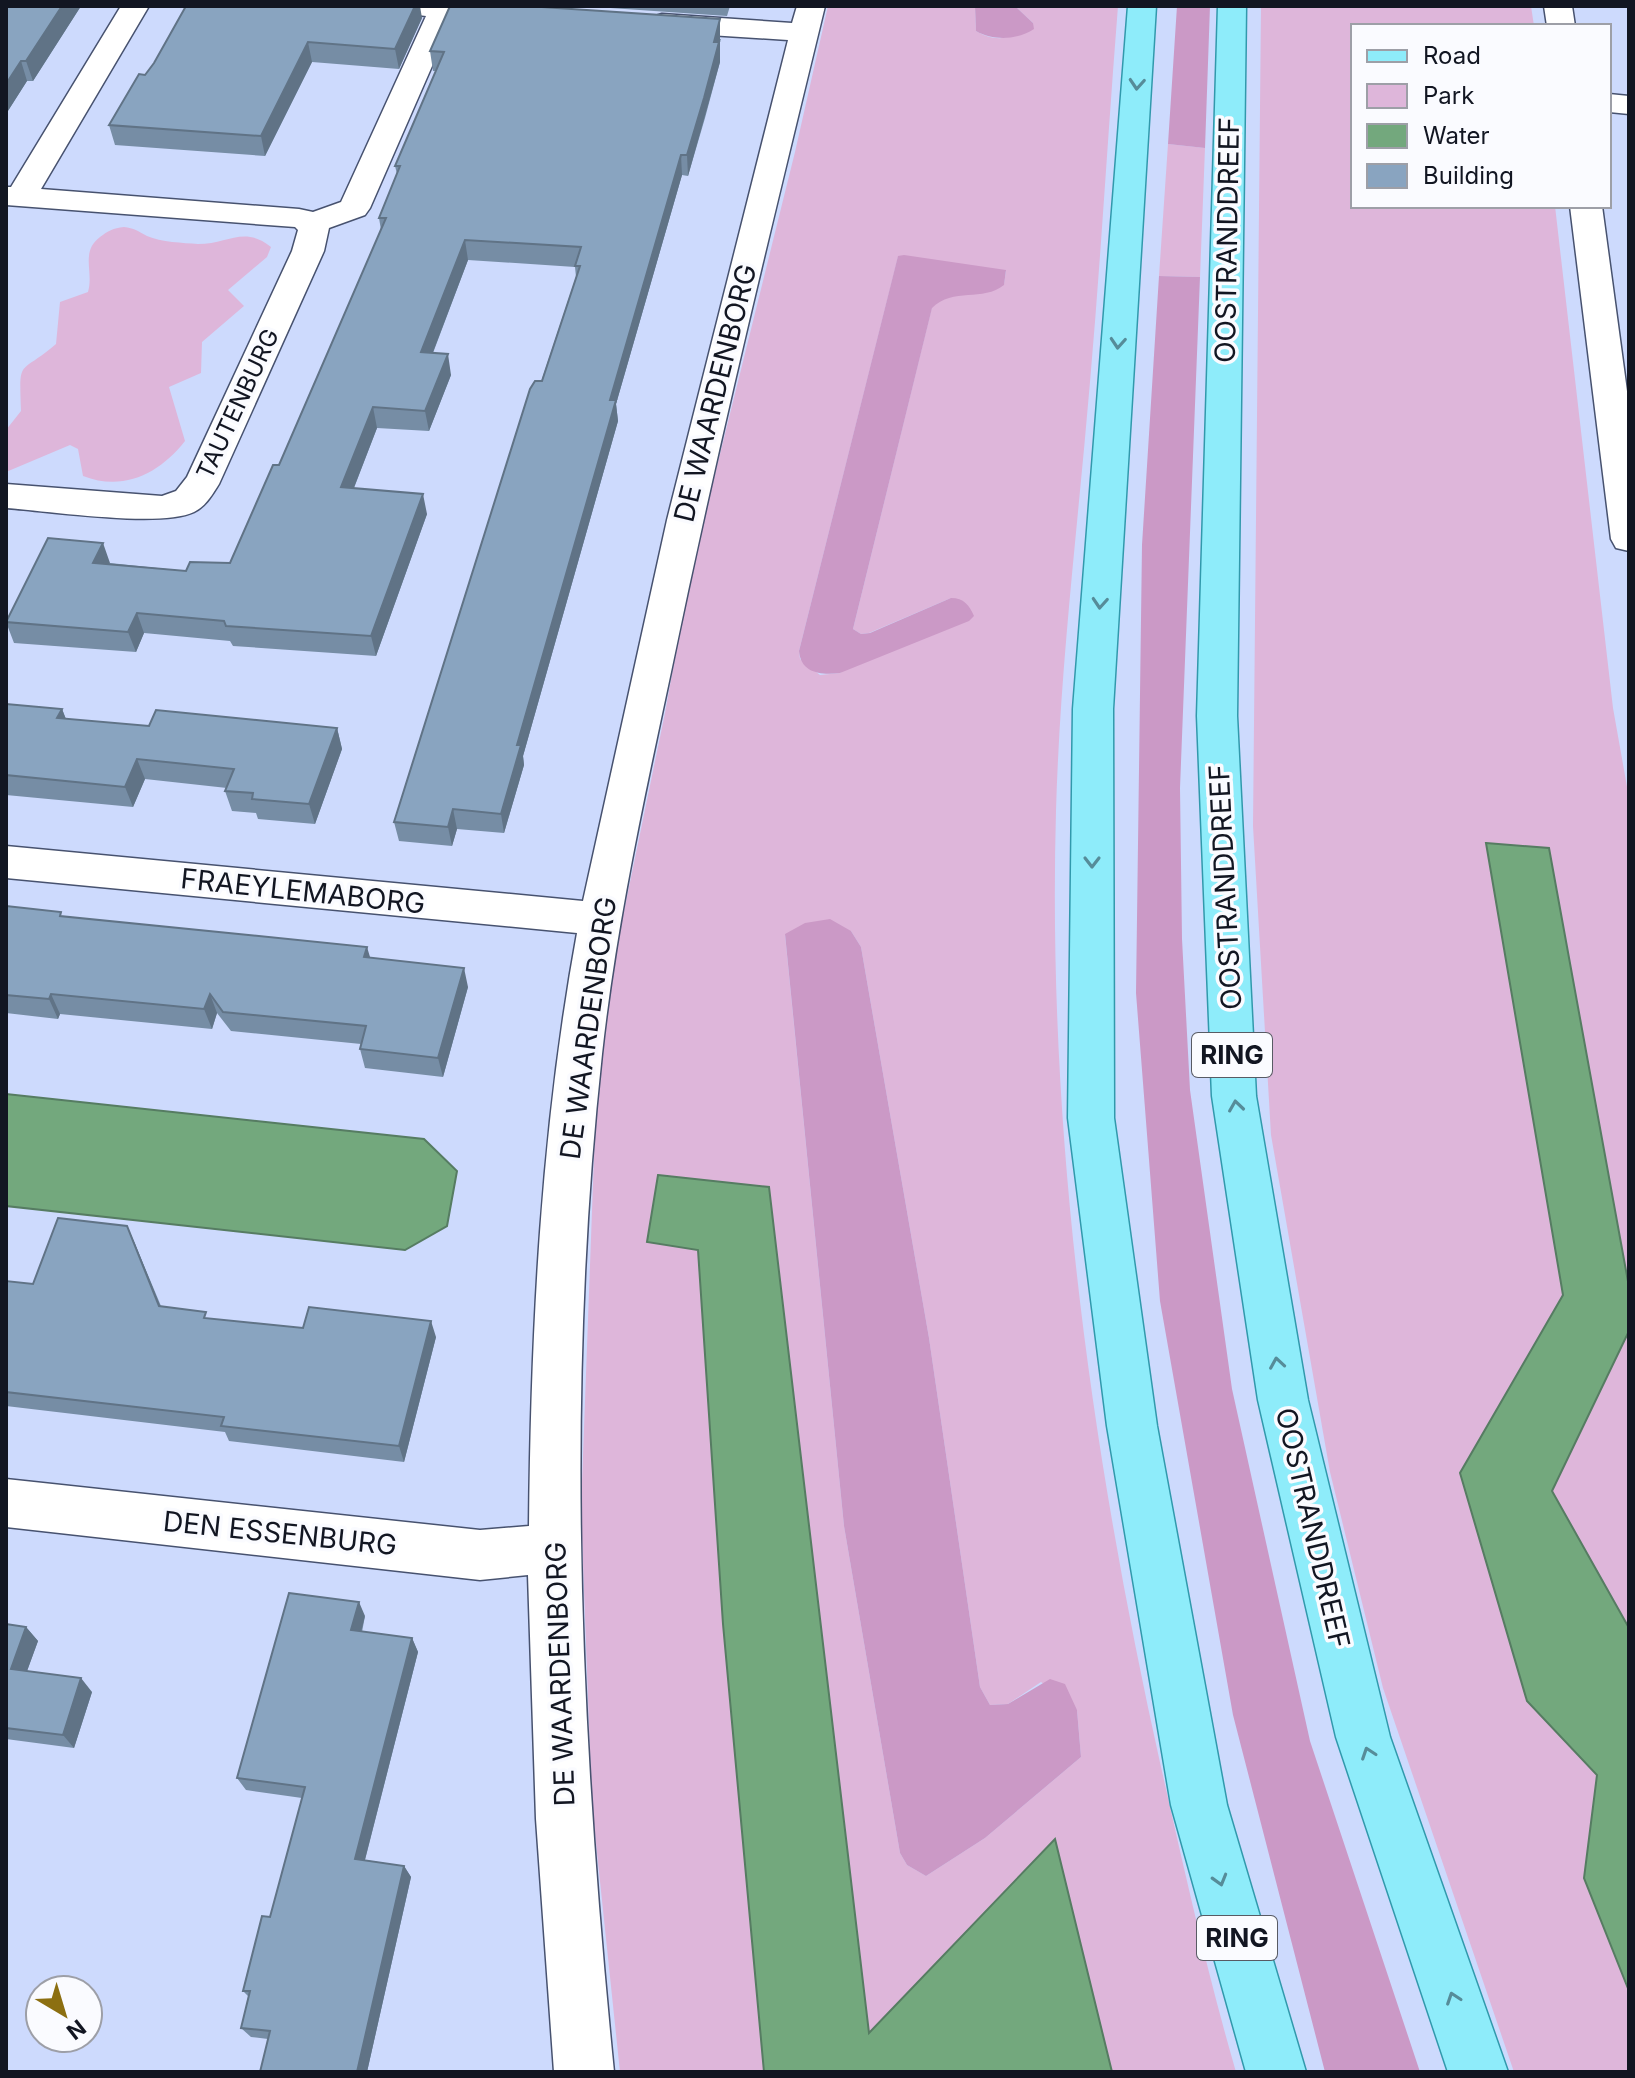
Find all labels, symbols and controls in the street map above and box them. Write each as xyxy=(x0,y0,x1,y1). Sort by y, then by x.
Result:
legend xyxy=(1351,24,1611,208)
text: Road xyxy=(1423,41,1481,70)
one-way arrow xyxy=(1129,78,1146,91)
text: Park xyxy=(1423,81,1474,110)
street label: OOSTRANDDREEF xyxy=(1208,117,1246,363)
text: Water xyxy=(1423,121,1490,150)
text: Building xyxy=(1423,161,1514,190)
street label: DE WAARDENBORG xyxy=(666,260,764,526)
street label: TAUTENBURG xyxy=(190,324,285,483)
one-way arrow xyxy=(1110,337,1127,350)
one-way arrow xyxy=(1092,596,1109,609)
street label: OOSTRANDDREEF xyxy=(1202,763,1248,1011)
one-way arrow xyxy=(1083,856,1101,869)
street label: FRAEYLEMABORG xyxy=(179,861,427,921)
street label: DE WAARDENBORG xyxy=(553,895,623,1161)
road number: RING xyxy=(1192,1033,1272,1077)
one-way arrow xyxy=(1228,1100,1245,1113)
one-way arrow xyxy=(1269,1356,1286,1370)
street label: OOSTRANDDREEF xyxy=(1269,1404,1357,1652)
street label: DEN ESSENBURG xyxy=(161,1504,399,1562)
street label: DE WAARDENBORG xyxy=(538,1541,582,1807)
one-way arrow xyxy=(1361,1746,1377,1760)
one-way arrow xyxy=(1211,1872,1227,1886)
road number: RING xyxy=(1197,1916,1277,1960)
north arrow xyxy=(24,1974,104,2054)
one-way arrow xyxy=(1446,1992,1462,2006)
text: N xyxy=(62,2014,91,2045)

